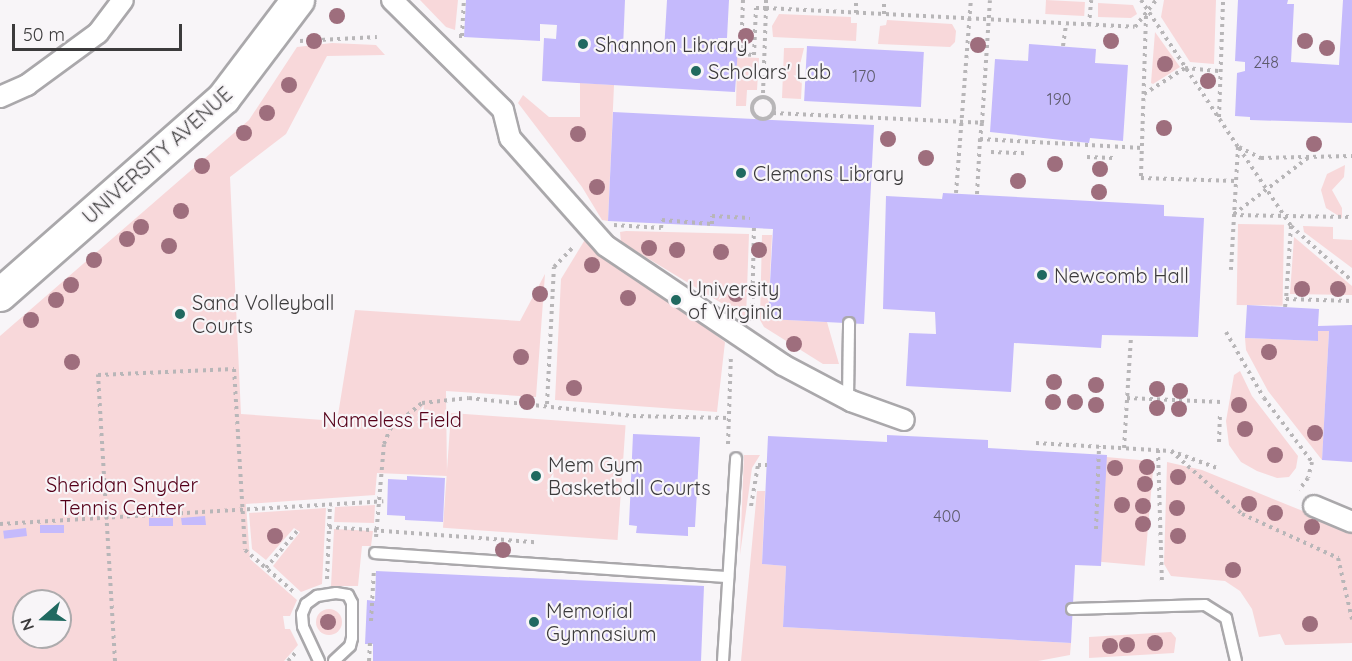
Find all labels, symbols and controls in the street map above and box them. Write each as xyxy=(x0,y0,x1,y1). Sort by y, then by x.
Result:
scale bar xyxy=(15,12,184,50)
text: 50 m xyxy=(23,23,65,46)
place label: Shannon Library xyxy=(595,32,748,56)
marker: Shannon Library xyxy=(576,37,590,51)
house number: 248 xyxy=(1253,52,1279,72)
place label: Scholars' Lab xyxy=(708,59,831,83)
marker: Scholars' Lab xyxy=(689,64,703,78)
house number: 170 xyxy=(852,66,876,86)
street label: UNIVERSITY AVENUE xyxy=(77,82,237,228)
house number: 190 xyxy=(1047,89,1071,109)
place label: Clemons Library xyxy=(753,161,904,185)
marker: Clemons Library xyxy=(734,166,748,180)
place label: Newcomb Hall xyxy=(1054,263,1189,287)
marker: Newcomb Hall xyxy=(1035,268,1049,282)
place label: University of Virginia xyxy=(688,276,782,323)
place label: Sand Volleyball Courts xyxy=(192,290,334,337)
marker: University of Virginia xyxy=(669,293,683,307)
marker: Sand Volleyball Courts xyxy=(173,307,187,321)
park label: Nameless Field xyxy=(322,407,462,431)
place label: Mem Gym Basketball Courts xyxy=(548,452,711,499)
marker: Mem Gym Basketball Courts xyxy=(529,469,543,483)
park label: Sheridan Snyder Tennis Center xyxy=(46,472,198,519)
house number: 400 xyxy=(933,506,961,526)
north arrow xyxy=(12,589,72,649)
place label: Memorial Gymnasium xyxy=(546,598,656,645)
marker: Memorial Gymnasium xyxy=(527,615,541,629)
text: N xyxy=(16,616,38,633)

